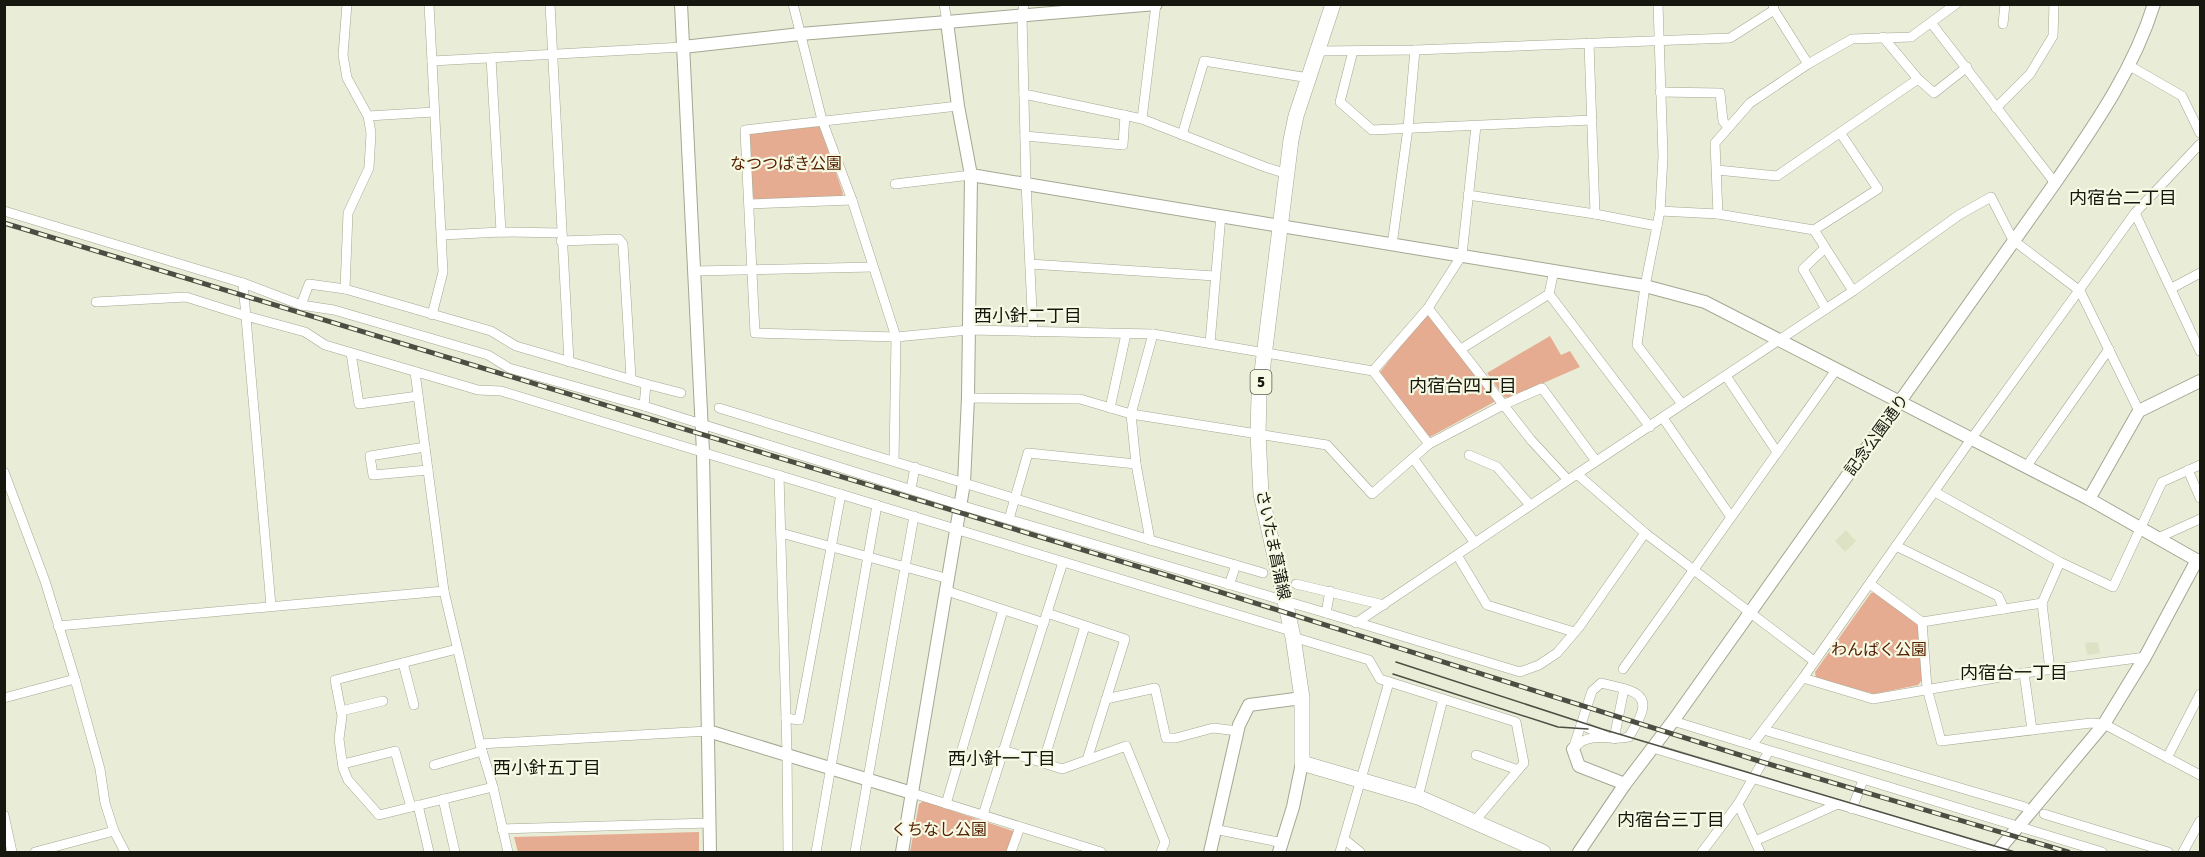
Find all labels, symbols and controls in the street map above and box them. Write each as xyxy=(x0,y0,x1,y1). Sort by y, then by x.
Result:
park label: なつつばき公園 xyxy=(730,154,842,174)
district label: 内宿台二丁目 xyxy=(2069,187,2177,209)
district label: 西小針二丁目 xyxy=(974,305,1082,327)
road number: 5 xyxy=(1250,370,1272,394)
district label: 内宿台四丁目 xyxy=(1409,375,1517,397)
street label: 記念公園通り xyxy=(1841,390,1913,480)
street label: さいたま菖蒲線 xyxy=(1252,488,1294,602)
park label: わんぱく公園 xyxy=(1831,640,1927,660)
district label: 内宿台一丁目 xyxy=(1960,662,2068,684)
district label: 西小針一丁目 xyxy=(948,748,1056,770)
district label: 西小針五丁目 xyxy=(493,757,601,779)
district label: 内宿台三丁目 xyxy=(1617,809,1725,831)
park label: くちなし公園 xyxy=(891,820,987,840)

